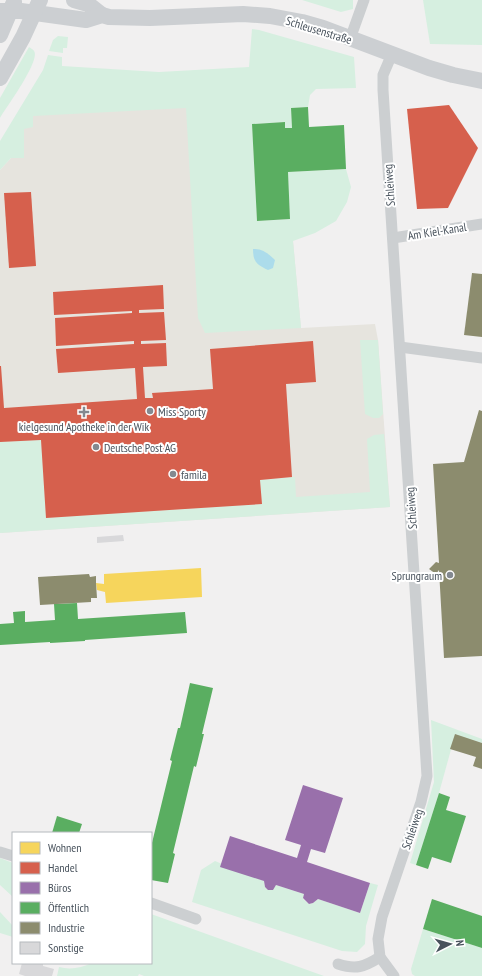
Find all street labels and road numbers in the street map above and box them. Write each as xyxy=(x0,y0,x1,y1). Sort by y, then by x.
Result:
street label: Schleusenstraße xyxy=(284,13,354,47)
street label: Schleiweg xyxy=(380,163,398,207)
street label: Am Kiel-Kanal xyxy=(407,219,468,243)
street label: Schleiweg xyxy=(402,486,420,530)
street label: Schleiweg xyxy=(398,807,426,851)

